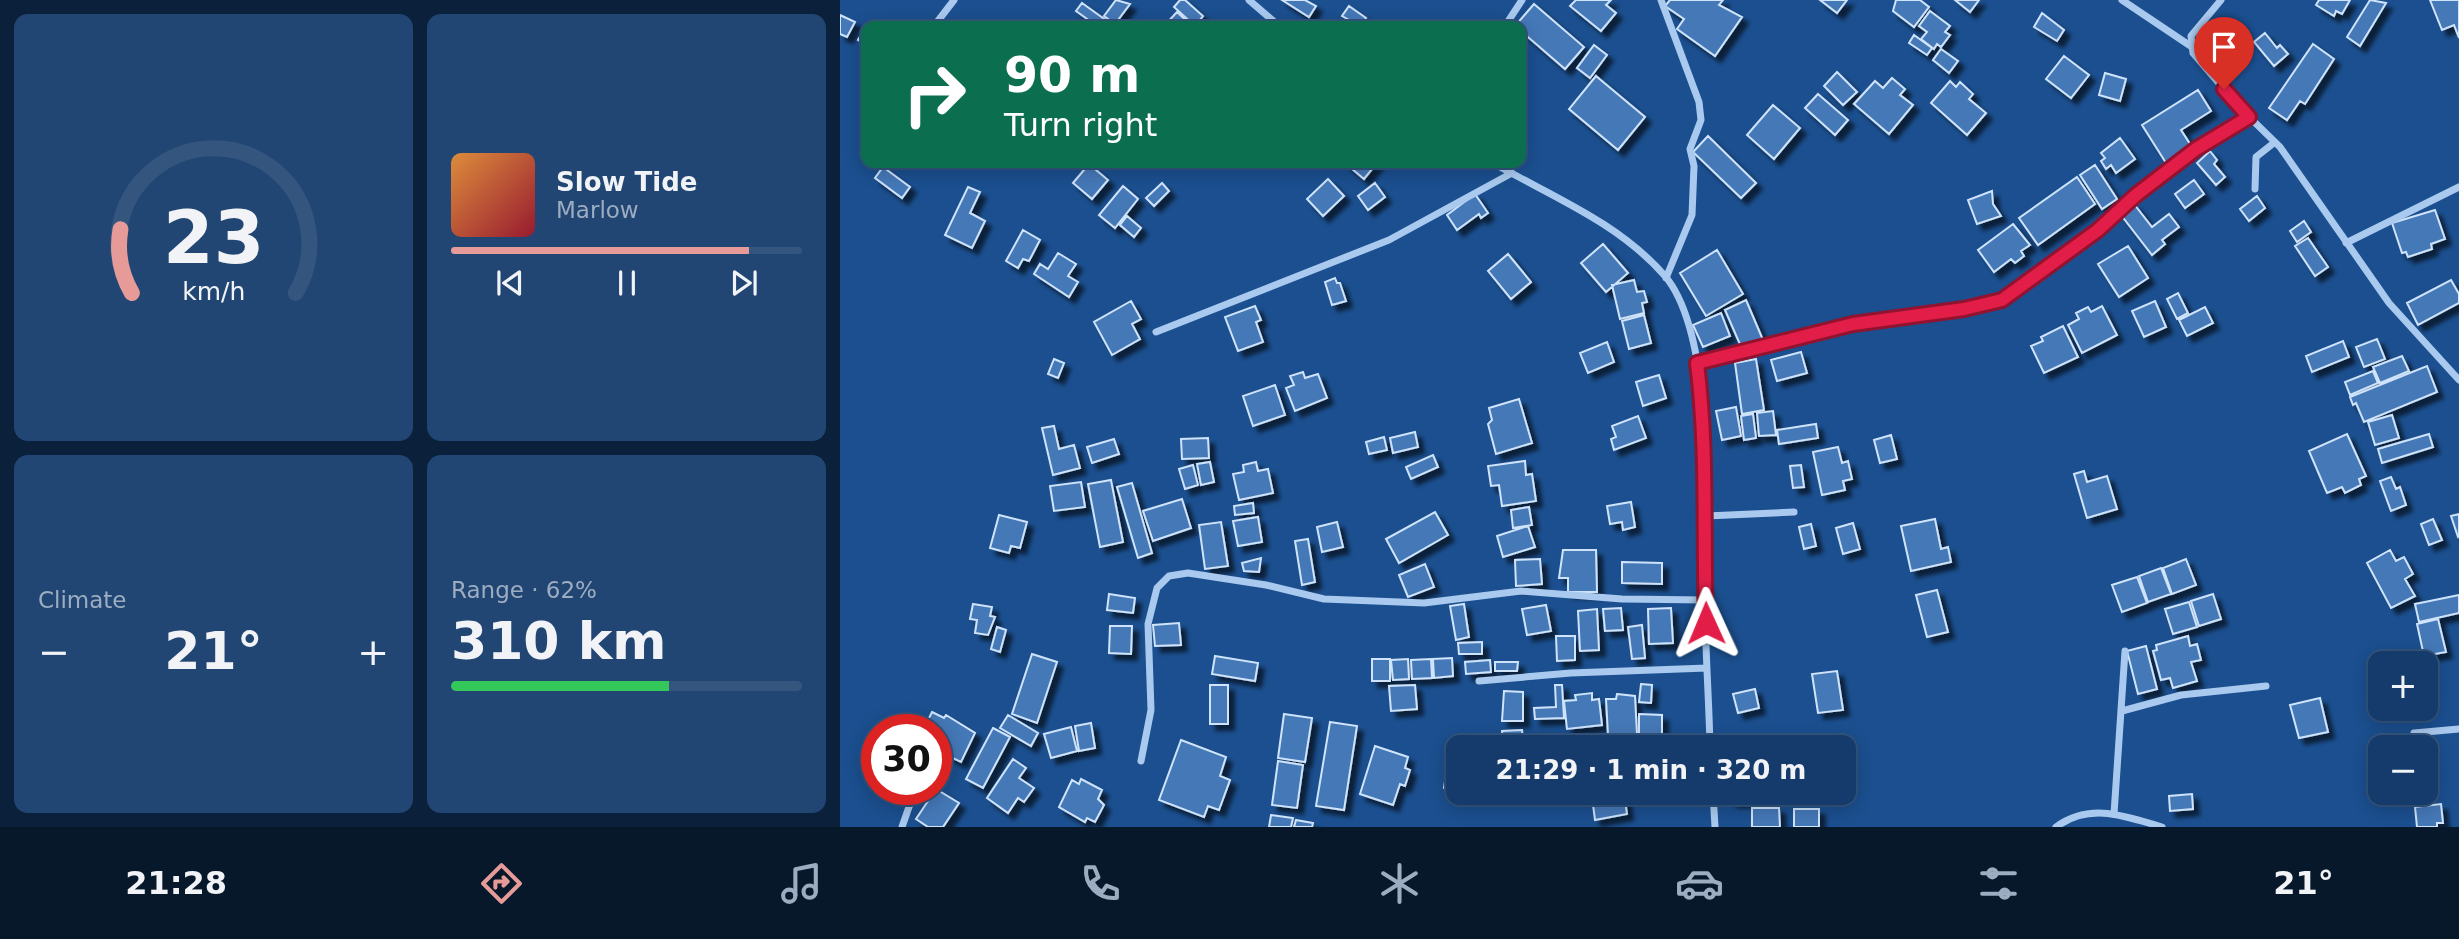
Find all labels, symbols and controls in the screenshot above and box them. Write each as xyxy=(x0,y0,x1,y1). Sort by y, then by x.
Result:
pin xyxy=(2194,17,2254,89)
icon: arrive xyxy=(2205,28,2243,66)
text: 90 m xyxy=(1004,47,1140,104)
icon: right xyxy=(889,49,980,140)
text: Turn right xyxy=(1004,106,1157,144)
text: Slow Tide xyxy=(556,167,697,197)
text: 23 xyxy=(163,196,264,281)
text: Marlow xyxy=(556,197,639,223)
icon: previous xyxy=(491,264,529,302)
icon: pause xyxy=(608,264,646,302)
icon: next xyxy=(725,264,763,302)
text: km/h xyxy=(182,277,245,306)
text: Range · 62% xyxy=(451,577,597,603)
position arrow xyxy=(1669,586,1743,660)
text: Climate xyxy=(38,587,127,613)
text: 310 km xyxy=(451,611,666,671)
text: 21° xyxy=(164,621,263,681)
text: − xyxy=(38,630,70,674)
text: + xyxy=(357,630,389,674)
map controls xyxy=(2368,651,2438,805)
button: + xyxy=(2368,651,2438,721)
speed limit sign: 30 xyxy=(861,714,952,805)
button: − xyxy=(2368,735,2438,805)
text: 21:29 · 1 min · 320 m xyxy=(1496,755,1806,785)
icon: directions xyxy=(477,859,526,908)
icon: music xyxy=(777,859,826,908)
icon: phone xyxy=(1076,859,1125,908)
icon: climate xyxy=(1375,859,1424,908)
icon: car xyxy=(1675,859,1724,908)
icon: filters xyxy=(1974,859,2023,908)
text: 21:28 xyxy=(125,864,227,902)
text: 21° xyxy=(2273,864,2334,902)

